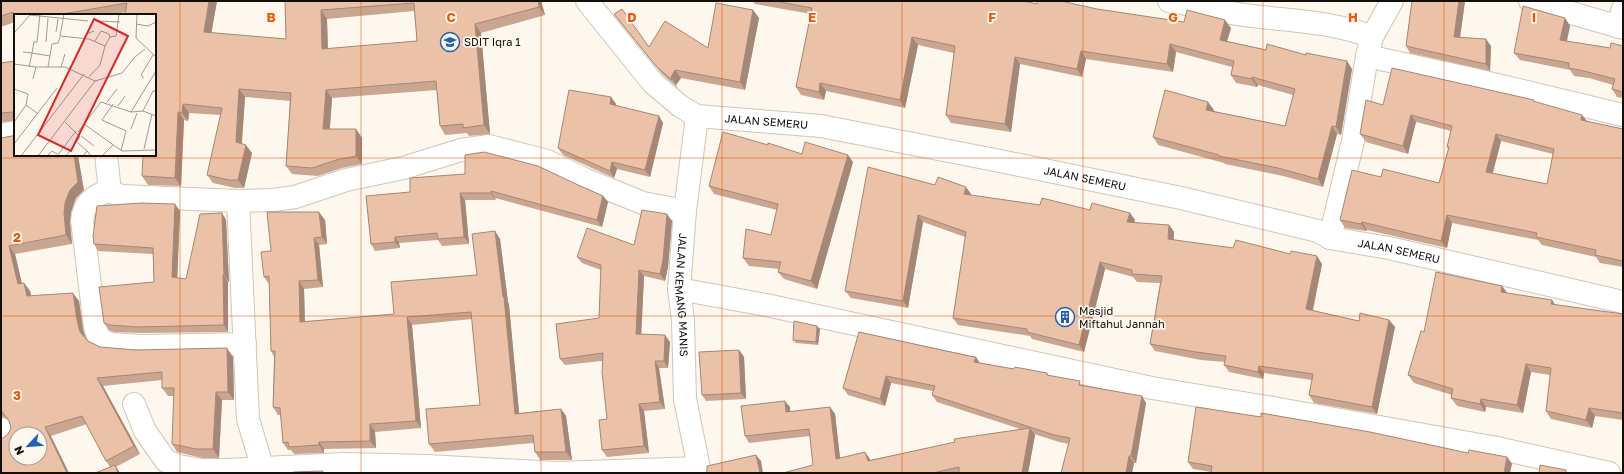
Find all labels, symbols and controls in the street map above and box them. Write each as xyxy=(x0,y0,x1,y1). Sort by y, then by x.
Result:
text: B xyxy=(266,9,276,25)
text: C xyxy=(446,9,456,25)
text: D xyxy=(627,9,637,25)
text: E xyxy=(808,9,816,25)
text: F xyxy=(988,9,996,25)
text: G xyxy=(1168,9,1178,25)
text: H xyxy=(1348,9,1358,25)
text: I xyxy=(1532,9,1536,25)
inset map xyxy=(14,14,156,156)
school or university icon: SDIT Iqra 1 xyxy=(439,31,461,53)
place label: SDIT Iqra 1 xyxy=(464,35,520,48)
street label: JALAN SEMERU xyxy=(724,111,809,131)
street label: JALAN SEMERU xyxy=(1043,163,1127,193)
text: 2 xyxy=(13,229,21,245)
street label: JALAN KEMANG MANIS xyxy=(673,233,691,357)
street label: JALAN SEMERU xyxy=(1357,236,1441,266)
place label: Masjid Miftahul Jannah xyxy=(1079,304,1165,330)
building icon: Masjid Miftahul Jannah xyxy=(1054,306,1076,328)
text: 3 xyxy=(13,387,21,403)
north arrow xyxy=(8,426,48,466)
text: N xyxy=(11,444,26,457)

